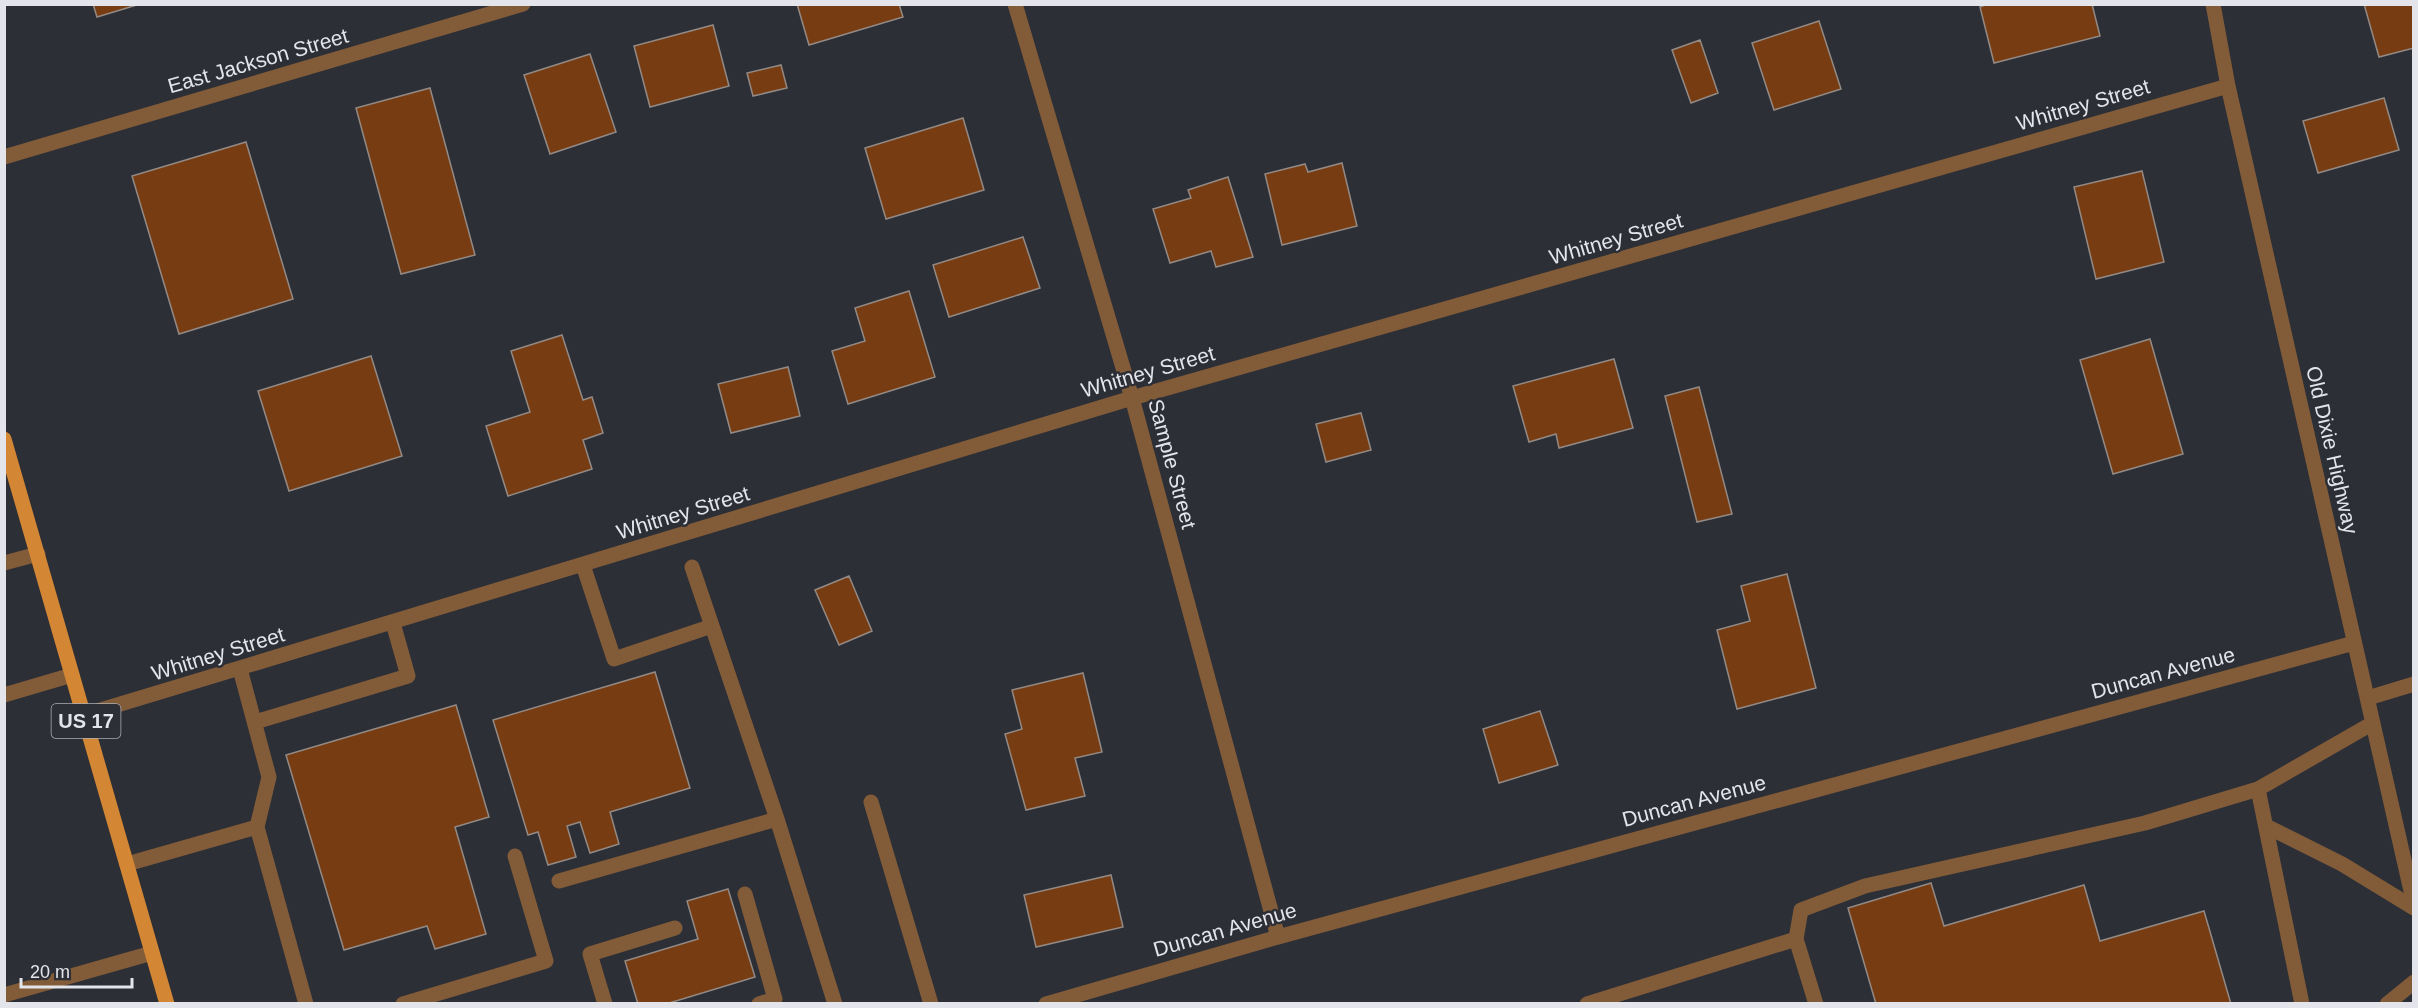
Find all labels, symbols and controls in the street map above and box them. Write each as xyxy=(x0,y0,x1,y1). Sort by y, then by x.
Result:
street label: East Jackson Street xyxy=(165,24,351,97)
street label: Whitney Street xyxy=(2013,74,2152,135)
street label: Whitney Street xyxy=(1546,208,1685,269)
street label: Whitney Street xyxy=(1078,341,1217,402)
street label: Old Dixie Highway xyxy=(2302,364,2363,537)
street label: Sample Street xyxy=(1144,397,1201,531)
street label: Whitney Street xyxy=(614,481,752,544)
street label: Whitney Street xyxy=(149,622,287,685)
street label: Duncan Avenue xyxy=(2088,642,2237,703)
road number: US 17 xyxy=(52,704,121,738)
street label: Duncan Avenue xyxy=(1619,770,1768,831)
street label: Duncan Avenue xyxy=(1151,898,1299,961)
scale bar xyxy=(21,951,132,989)
text: 20 m xyxy=(30,962,70,982)

